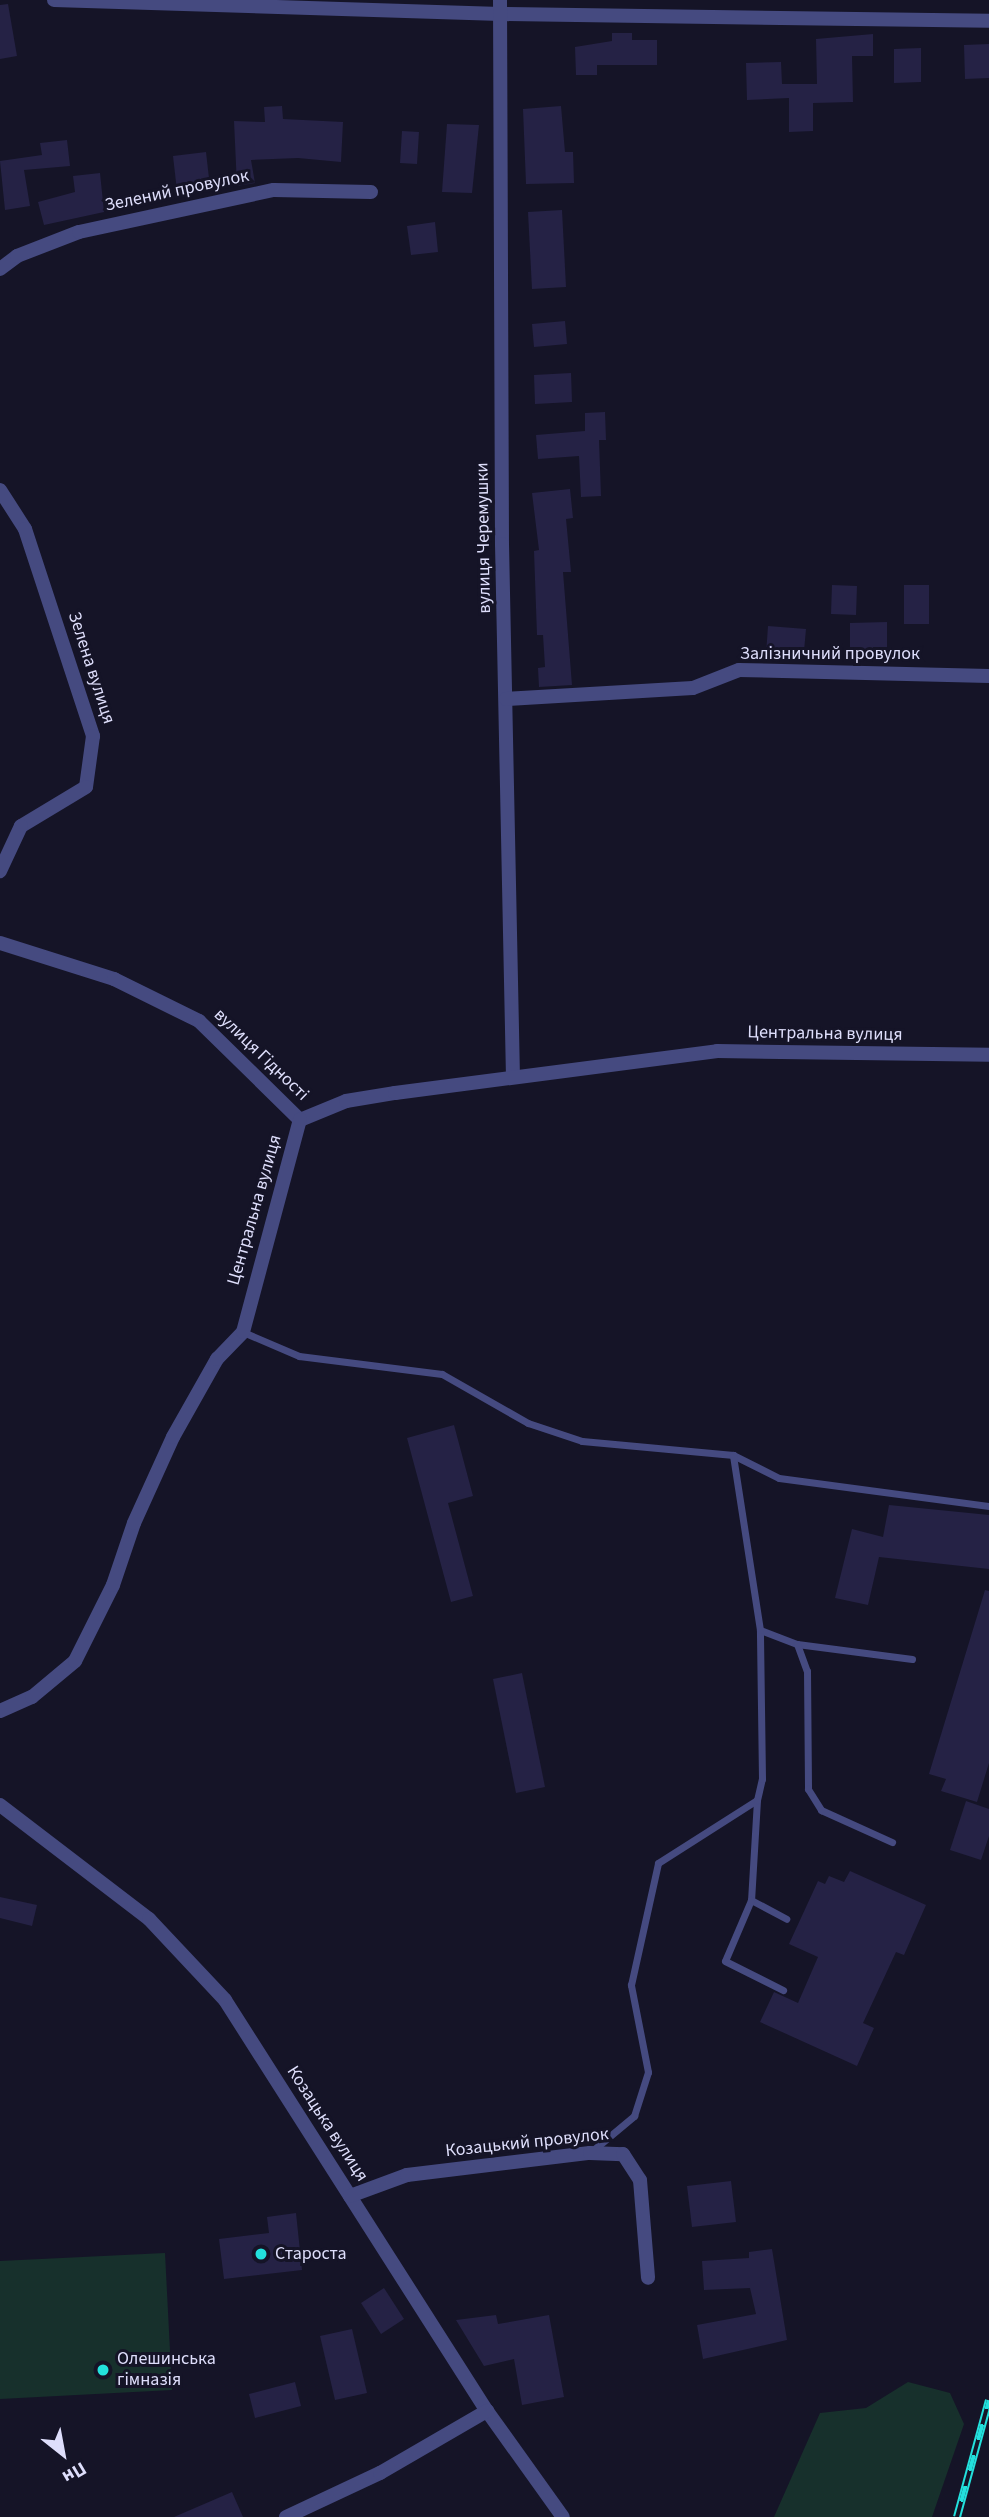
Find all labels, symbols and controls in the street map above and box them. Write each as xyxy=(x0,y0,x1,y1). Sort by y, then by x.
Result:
street label: Зелений провулок xyxy=(103,165,251,217)
street label: вулиця Черемушки xyxy=(472,462,496,614)
street label: Зелена вулиця xyxy=(63,609,119,727)
street label: Залізничний провулок xyxy=(740,643,920,665)
street label: вулиця Гідності xyxy=(209,1004,313,1106)
street label: Центральна вулиця xyxy=(747,1022,903,1046)
street label: Центральна вулиця xyxy=(223,1132,287,1288)
street label: Козацька вулиця xyxy=(282,2062,372,2186)
street label: Козацький провулок xyxy=(444,2124,610,2162)
place label: Староста xyxy=(275,2243,346,2265)
marker: Староста xyxy=(253,2246,269,2262)
place label: Олешинська гімназія xyxy=(117,2349,216,2392)
marker: Олешинська гімназія xyxy=(95,2362,111,2378)
north arrow xyxy=(28,2419,98,2489)
text: Пн xyxy=(57,2455,91,2490)

